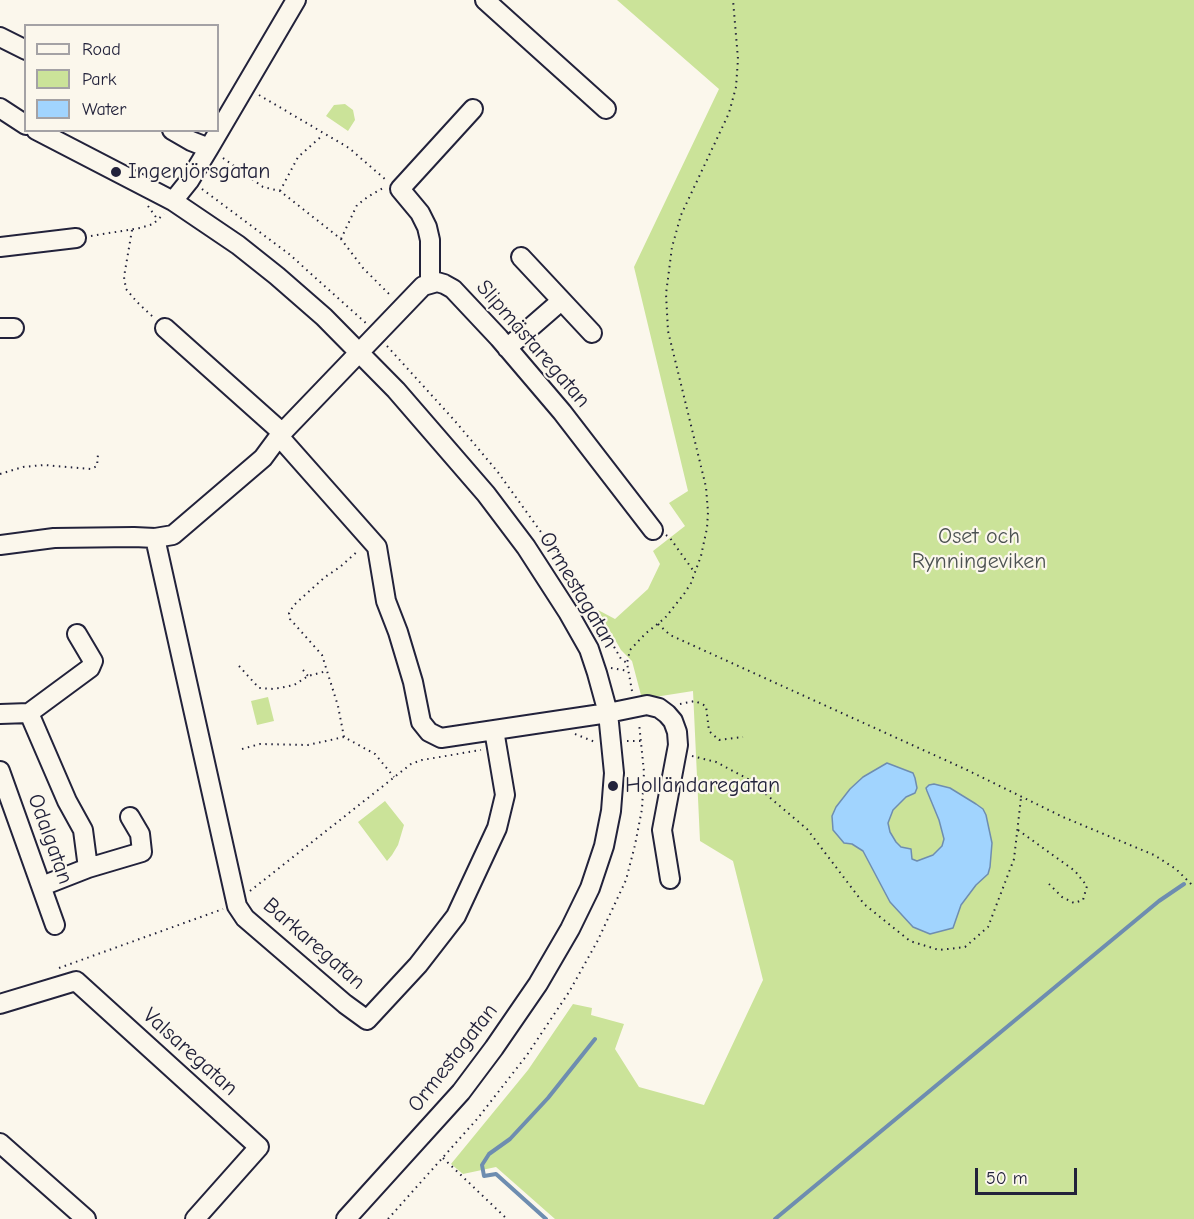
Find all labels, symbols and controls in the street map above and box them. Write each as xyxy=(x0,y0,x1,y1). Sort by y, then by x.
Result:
legend xyxy=(24,24,219,132)
text: Road xyxy=(82,39,121,60)
text: Park xyxy=(82,69,116,90)
text: Water xyxy=(82,99,126,120)
place label: Ingenjörsgatan xyxy=(128,159,270,185)
marker: Ingenjörsgatan xyxy=(109,165,123,179)
street label: Slipmästaregatan xyxy=(470,275,596,413)
park label: Oset och Rynningeviken xyxy=(912,524,1046,576)
street label: Ormestagatan xyxy=(533,527,623,653)
place label: Holländaregatan xyxy=(625,773,780,799)
marker: Holländaregatan xyxy=(606,779,620,793)
street label: Odalgatan xyxy=(21,790,79,888)
street label: Barkaregatan xyxy=(257,892,371,996)
street label: Ormestagatan xyxy=(402,998,504,1118)
street label: Valsaregatan xyxy=(137,1002,243,1102)
scale bar xyxy=(978,1156,1080,1194)
text: 50 m xyxy=(986,1168,1028,1189)

